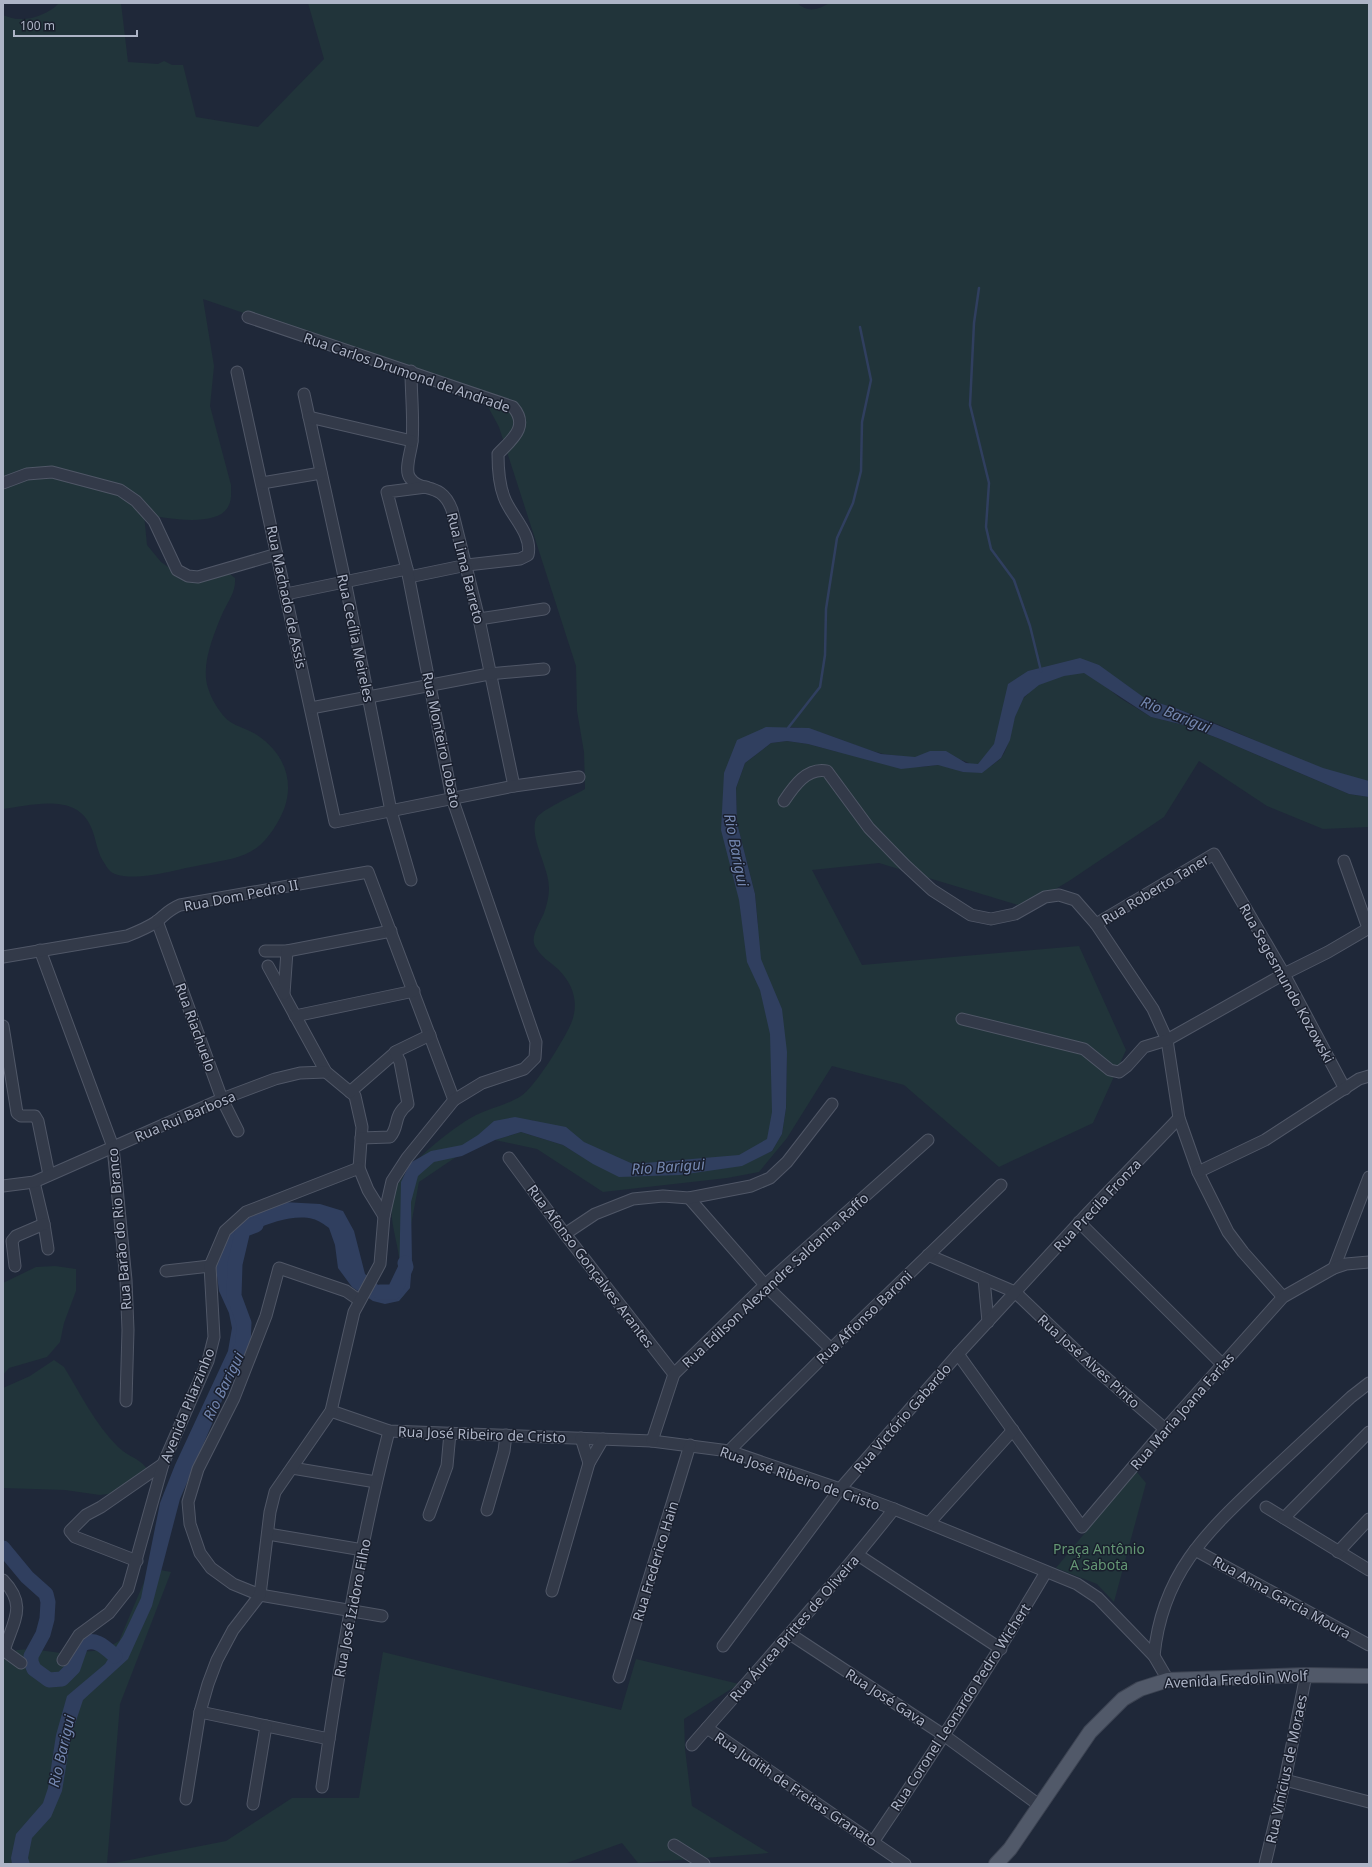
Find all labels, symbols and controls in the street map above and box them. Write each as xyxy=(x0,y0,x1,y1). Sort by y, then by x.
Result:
scale bar xyxy=(14,12,137,38)
text: 100 m xyxy=(20,17,55,34)
street label: Rua Carlos Drumond de Andrade xyxy=(301,328,513,416)
street label: Rua Lima Barreto xyxy=(443,510,489,626)
street label: Rua Machado de Assis xyxy=(263,524,312,671)
street label: Rua Cecília Meireles xyxy=(333,572,379,704)
street label: Rua Monteiro Lobato xyxy=(418,670,466,810)
water label: Rio Barigui xyxy=(1138,691,1215,737)
water label: Rio Barigui xyxy=(720,812,754,889)
street label: Rua Roberto Taner xyxy=(1098,849,1213,929)
street label: Rua Dom Pedro II xyxy=(182,875,300,915)
street label: Rua Segesmundo Kozowski xyxy=(1235,900,1339,1066)
street label: Rua Riachuelo xyxy=(171,980,221,1074)
street label: Rua Rui Barbosa xyxy=(132,1086,238,1146)
street label: Rua Barão do Rio Branco xyxy=(102,1147,136,1311)
water label: Rio Barigui xyxy=(631,1153,706,1179)
street label: Rua Precila Fronza xyxy=(1049,1154,1145,1256)
street label: Rua Afonso Gonçalves Arantes xyxy=(523,1180,659,1352)
street label: Rua Edilson Alexandre Saldanha Raffo xyxy=(678,1188,872,1372)
street label: Rua Affonso Baroni xyxy=(812,1266,916,1368)
street label: Rua José Alves Pinto xyxy=(1034,1310,1144,1412)
street label: Avenida Pilarzinho xyxy=(155,1345,219,1465)
water label: Rio Barigui xyxy=(198,1348,249,1423)
street label: Rua Maria Joana Farias xyxy=(1126,1348,1238,1474)
street label: Rua Victório Gabardo xyxy=(849,1359,955,1477)
street label: Rua José Ribeiro de Cristo xyxy=(398,1422,566,1446)
street label: Rua José Ribeiro de Cristo xyxy=(717,1442,883,1514)
street label: Rua Frederico Hain xyxy=(628,1499,682,1623)
street label: Rua José Izidoro Filho xyxy=(329,1537,375,1679)
park label: Praça Antônio A Sabota xyxy=(1053,1539,1145,1574)
street label: Rua Áurea Brittes de Oliveira xyxy=(725,1551,863,1705)
street label: Rua Anna Garcia Moura xyxy=(1210,1551,1354,1643)
street label: Rua Coronel Leonardo Pedro Wichert xyxy=(886,1600,1034,1814)
street label: Rua José Gava xyxy=(842,1664,930,1730)
street label: Avenida Fredolin Wolf xyxy=(1164,1666,1309,1692)
street label: Rua Vinícius de Moraes xyxy=(1261,1693,1311,1845)
water label: Rio Barigui xyxy=(43,1712,79,1789)
street label: Rua Judith de Freitas Granato xyxy=(711,1727,881,1851)

